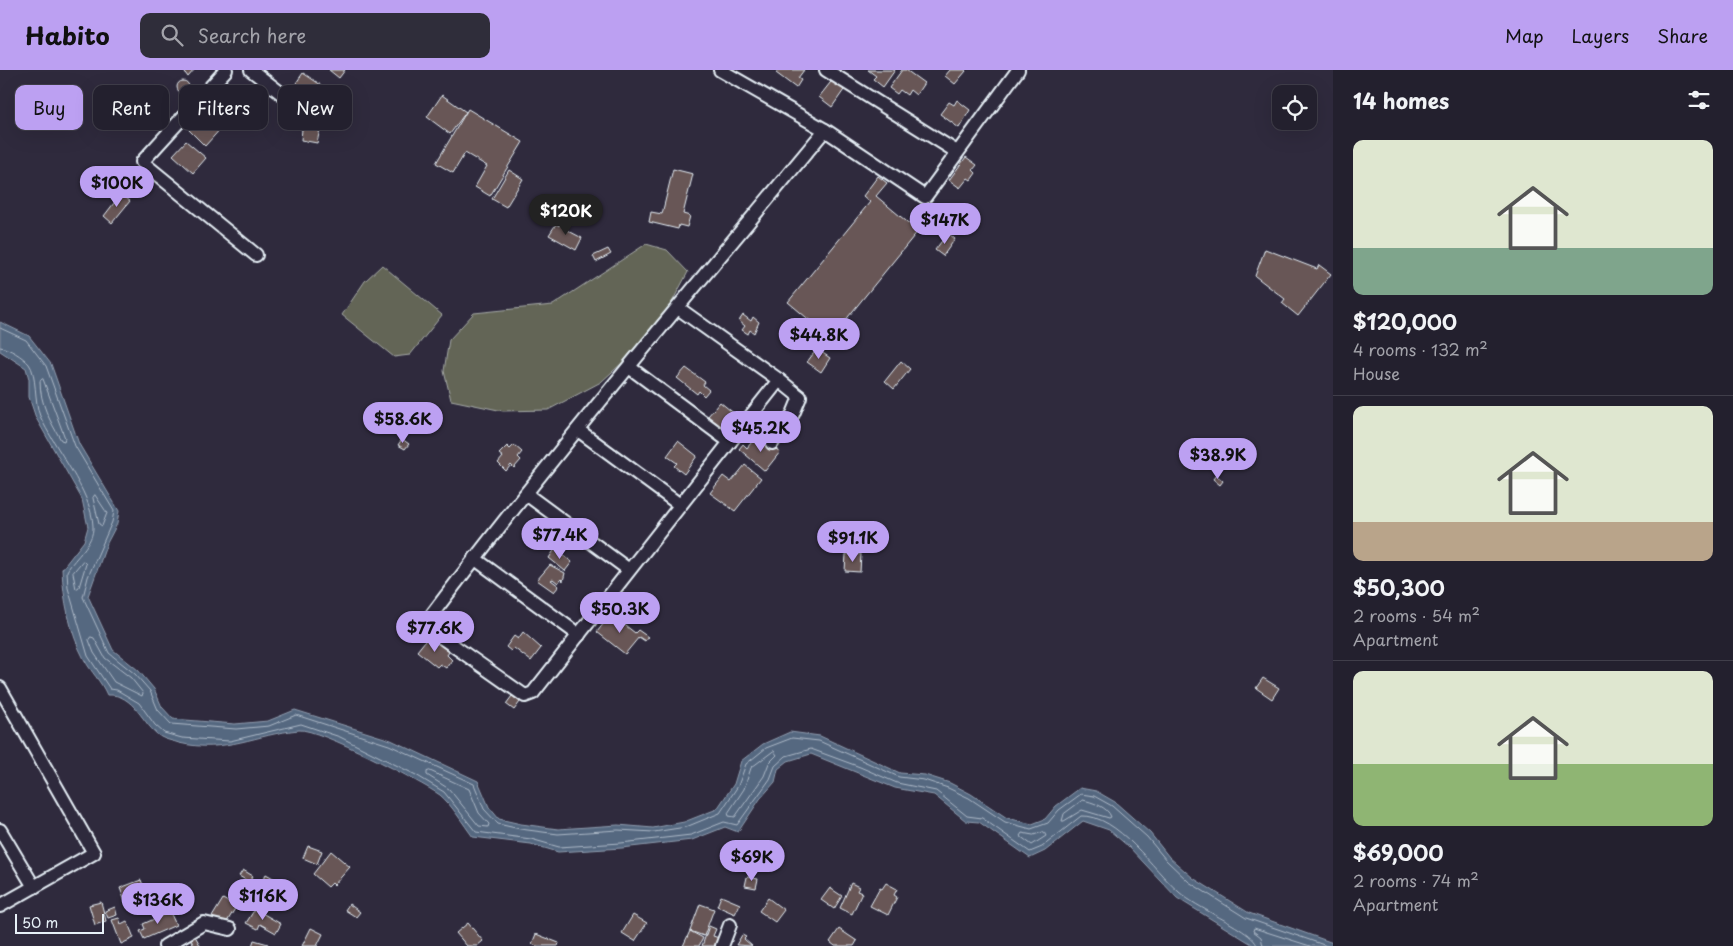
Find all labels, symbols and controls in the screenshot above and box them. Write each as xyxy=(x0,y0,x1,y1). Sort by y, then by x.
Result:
search box xyxy=(140,13,490,58)
text: Habito xyxy=(25,17,110,53)
icon: search xyxy=(158,21,186,49)
text: Search here xyxy=(198,21,306,49)
text: Map xyxy=(1505,22,1544,49)
text: Layers xyxy=(1572,22,1629,49)
text: Share xyxy=(1657,22,1708,49)
text: 14 homes xyxy=(1353,84,1449,116)
chip: Buy xyxy=(15,85,83,130)
chip: Rent xyxy=(93,85,169,130)
chip: Filters xyxy=(179,85,268,130)
chip: New xyxy=(278,85,352,130)
map controls xyxy=(1272,85,1317,130)
button: locate xyxy=(1272,85,1317,130)
icon: filters xyxy=(1685,86,1713,114)
pin: $100K xyxy=(82,166,152,208)
text: $100K xyxy=(91,170,143,194)
icon: home xyxy=(1488,173,1578,263)
pin: $120K xyxy=(531,194,601,236)
text: $120K xyxy=(540,198,592,222)
pin: $147K xyxy=(910,202,980,245)
text: $147K xyxy=(921,207,969,231)
text: $120,000 xyxy=(1353,305,1457,337)
pin: $44.8K xyxy=(778,318,860,360)
text: $44.8K xyxy=(790,322,848,346)
text: 4 rooms · 132 m² xyxy=(1353,337,1488,361)
text: House xyxy=(1353,361,1400,385)
pin: $58.6K xyxy=(362,402,444,444)
text: $58.6K xyxy=(374,406,432,430)
pin: $45.2K xyxy=(720,410,802,453)
text: $45.2K xyxy=(732,415,790,439)
pin: $38.9K xyxy=(1177,438,1259,480)
icon: home xyxy=(1488,438,1578,528)
text: $38.9K xyxy=(1190,442,1246,466)
pin: $77.4K xyxy=(519,518,601,560)
pin: $91.1K xyxy=(812,520,894,563)
text: $77.4K xyxy=(533,522,588,546)
text: $91.1K xyxy=(828,525,878,549)
text: $50,300 xyxy=(1353,571,1445,603)
pin: $50.3K xyxy=(579,592,661,634)
text: $50.3K xyxy=(591,596,649,620)
text: 2 rooms · 54 m² xyxy=(1353,603,1480,627)
pin: $77.6K xyxy=(394,610,476,653)
text: $77.6K xyxy=(407,615,463,639)
text: Apartment xyxy=(1353,627,1438,651)
icon: home xyxy=(1488,703,1578,793)
text: $69,000 xyxy=(1353,836,1444,868)
pin: $69K xyxy=(722,840,782,882)
text: $69K xyxy=(731,844,773,868)
text: 2 rooms · 74 m² xyxy=(1353,868,1479,892)
pin: $116K xyxy=(228,878,298,921)
pin: $136K xyxy=(123,882,193,925)
text: $116K xyxy=(239,883,287,907)
text: $136K xyxy=(133,887,183,911)
text: Apartment xyxy=(1353,892,1438,916)
scale bar xyxy=(15,911,104,934)
text: 50 m xyxy=(22,912,58,933)

